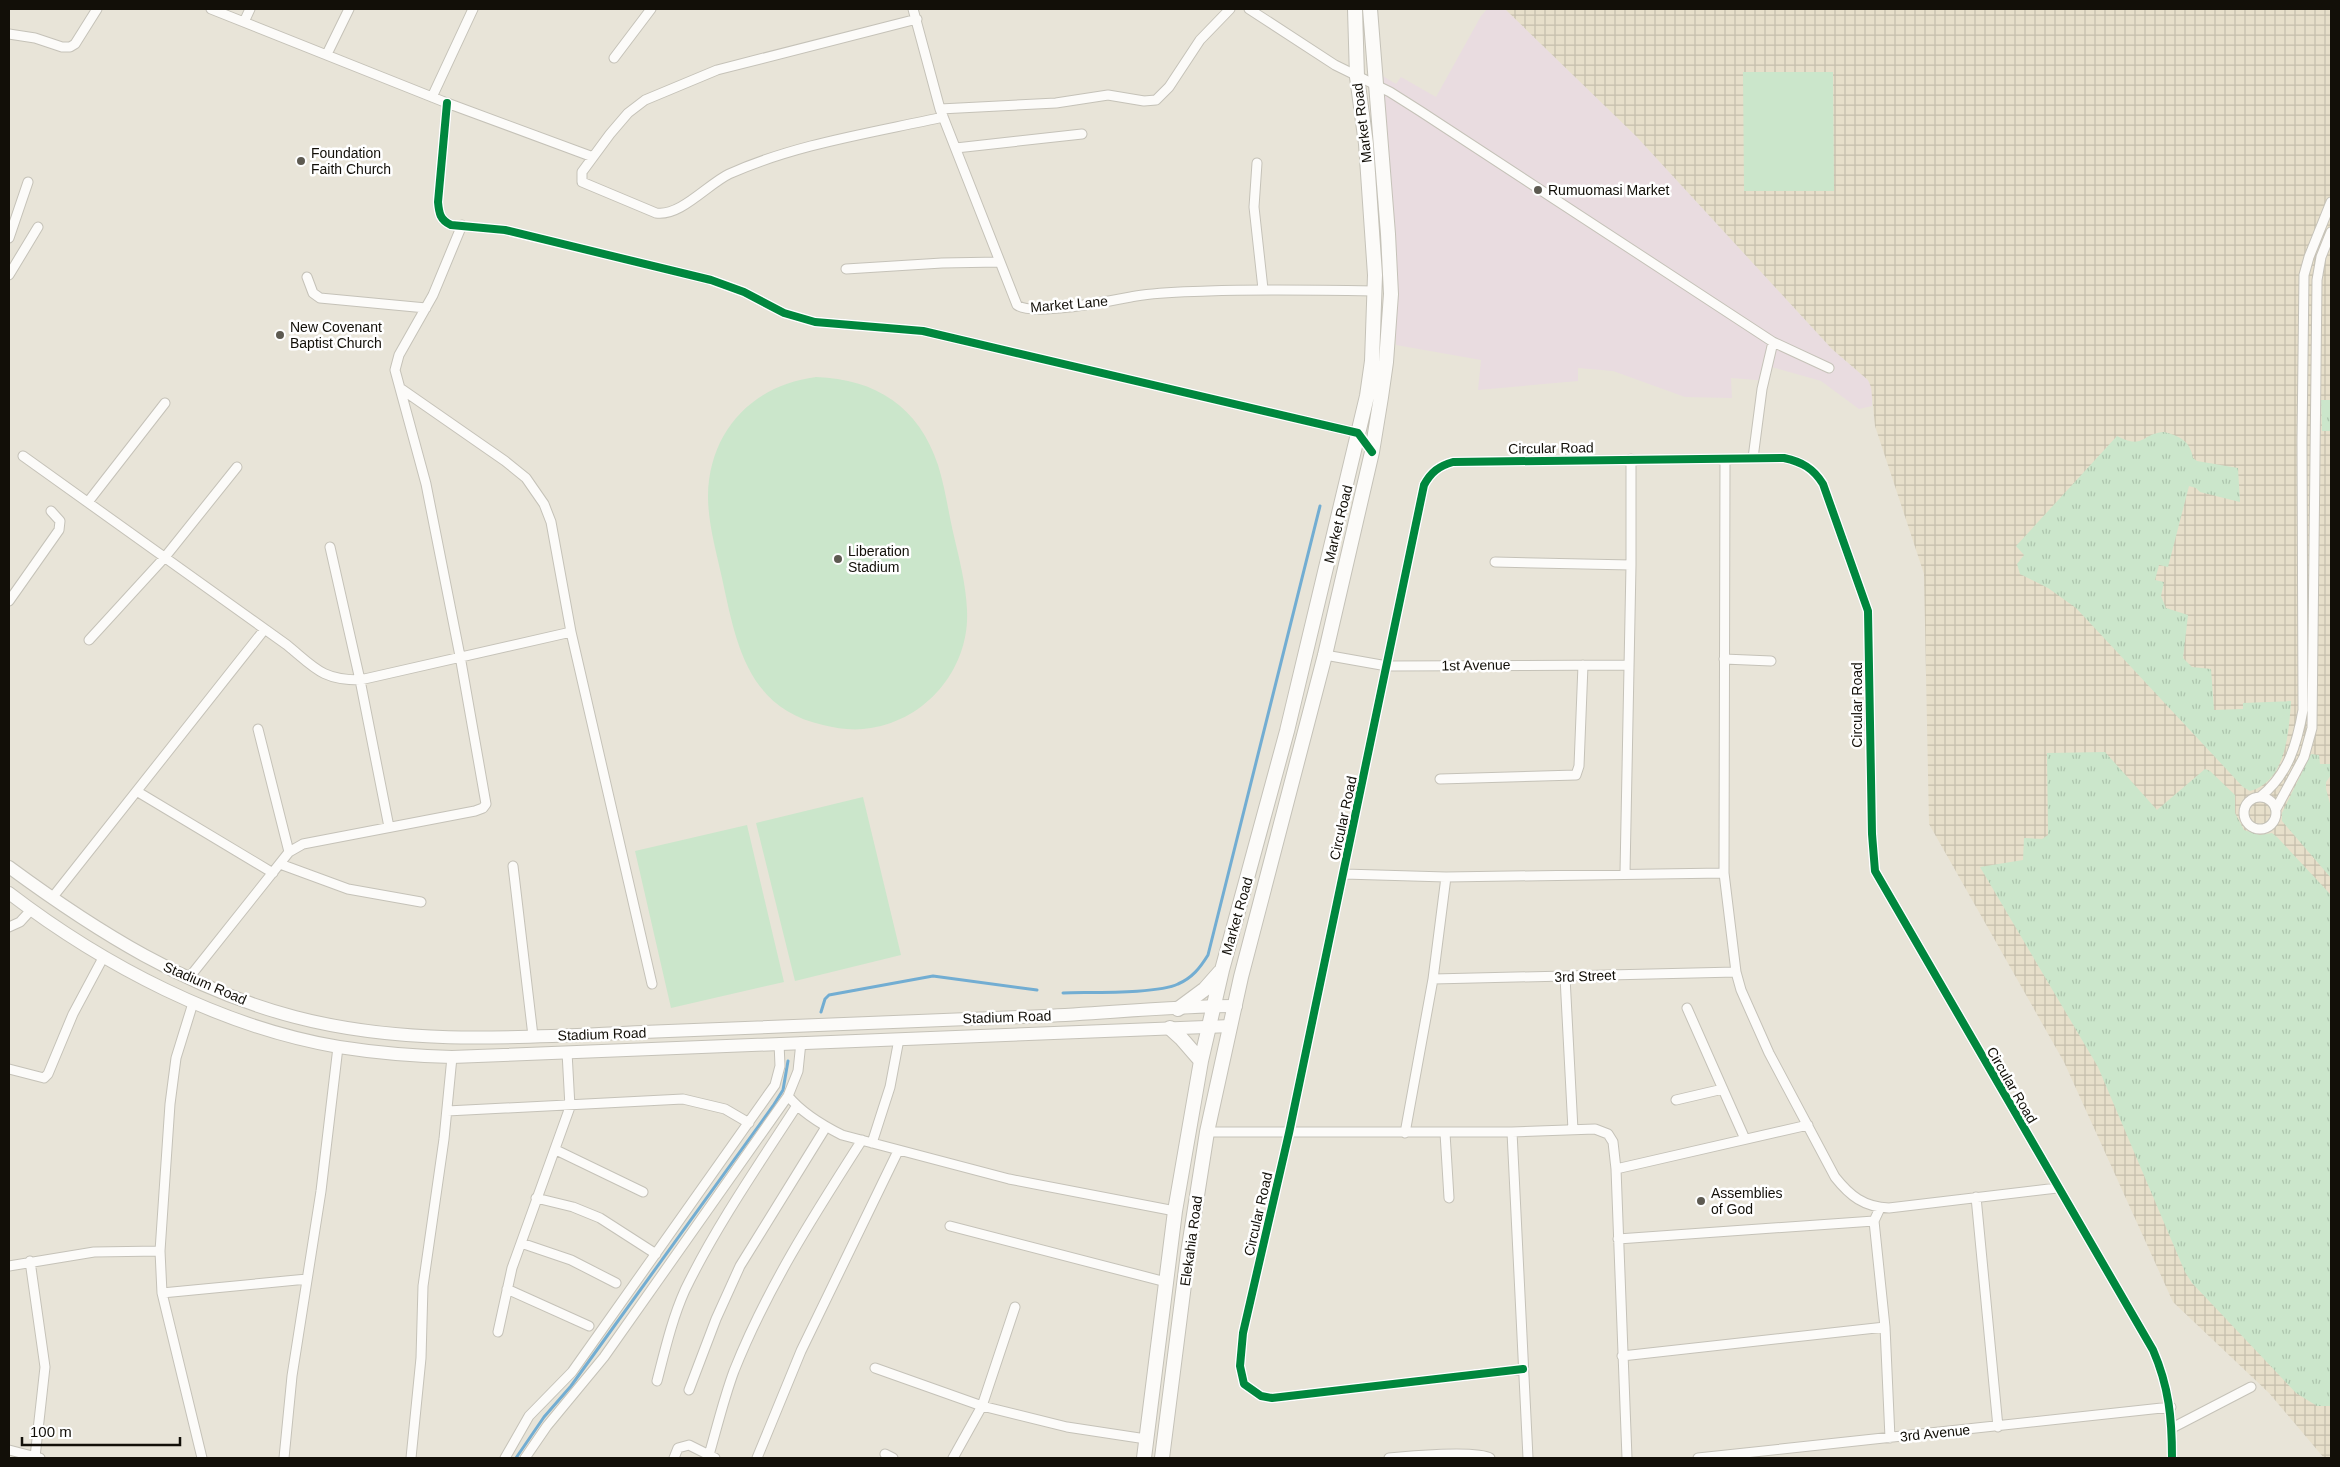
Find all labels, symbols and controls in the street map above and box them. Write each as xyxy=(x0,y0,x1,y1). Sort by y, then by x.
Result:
street label: Market Road xyxy=(1349,82,1375,164)
place label: Foundation Faith Church xyxy=(311,145,391,177)
marker: Foundation Faith Church xyxy=(295,155,307,167)
place label: Rumuomasi Market xyxy=(1548,182,1669,198)
marker: Rumuomasi Market xyxy=(1532,184,1544,196)
street label: Market Lane xyxy=(1030,293,1109,315)
place label: New Covenant Baptist Church xyxy=(290,319,382,351)
marker: New Covenant Baptist Church xyxy=(274,329,286,341)
street label: Circular Road xyxy=(1508,439,1594,457)
street label: Market Road xyxy=(1321,483,1355,565)
place label: Liberation Stadium xyxy=(848,543,910,575)
marker: Liberation Stadium xyxy=(832,553,844,565)
street label: 1st Avenue xyxy=(1441,656,1511,674)
street label: Circular Road xyxy=(1849,662,1865,748)
street label: Circular Road xyxy=(1326,774,1360,862)
street label: Market Road xyxy=(1218,875,1256,957)
street label: Stadium Road xyxy=(161,958,249,1008)
street label: 3rd Street xyxy=(1554,967,1616,985)
street label: Stadium Road xyxy=(962,1007,1052,1027)
street label: Stadium Road xyxy=(557,1024,647,1044)
street label: Circular Road xyxy=(1984,1044,2040,1126)
street label: Circular Road xyxy=(1241,1171,1275,1257)
place label: Assemblies of God xyxy=(1711,1185,1783,1217)
street label: Elekahia Road xyxy=(1177,1195,1205,1287)
marker: Assemblies of God xyxy=(1695,1195,1707,1207)
scale bar xyxy=(22,1414,180,1446)
street label: 3rd Avenue xyxy=(1899,1421,1971,1445)
text: 100 m xyxy=(30,1423,72,1440)

